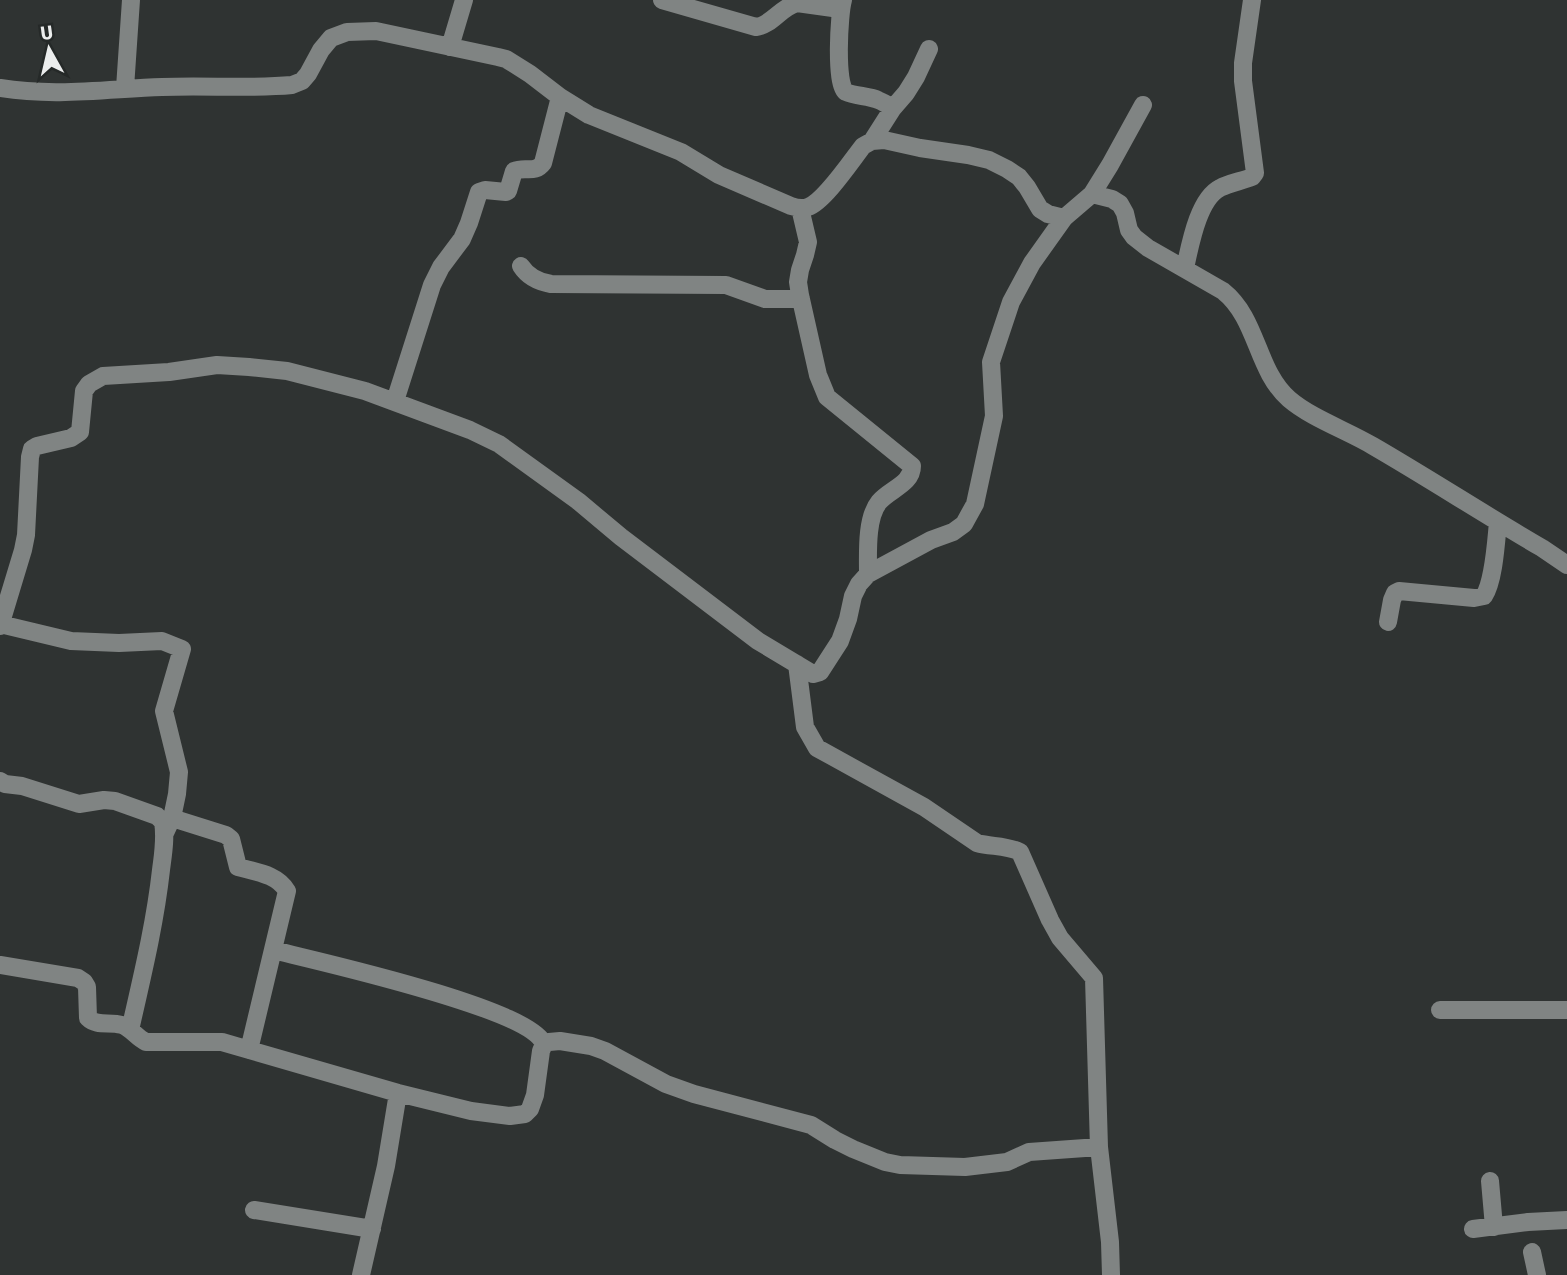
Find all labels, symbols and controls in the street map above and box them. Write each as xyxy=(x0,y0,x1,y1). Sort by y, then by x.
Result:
north arrow xyxy=(14,14,84,84)
text: U xyxy=(39,20,54,45)

